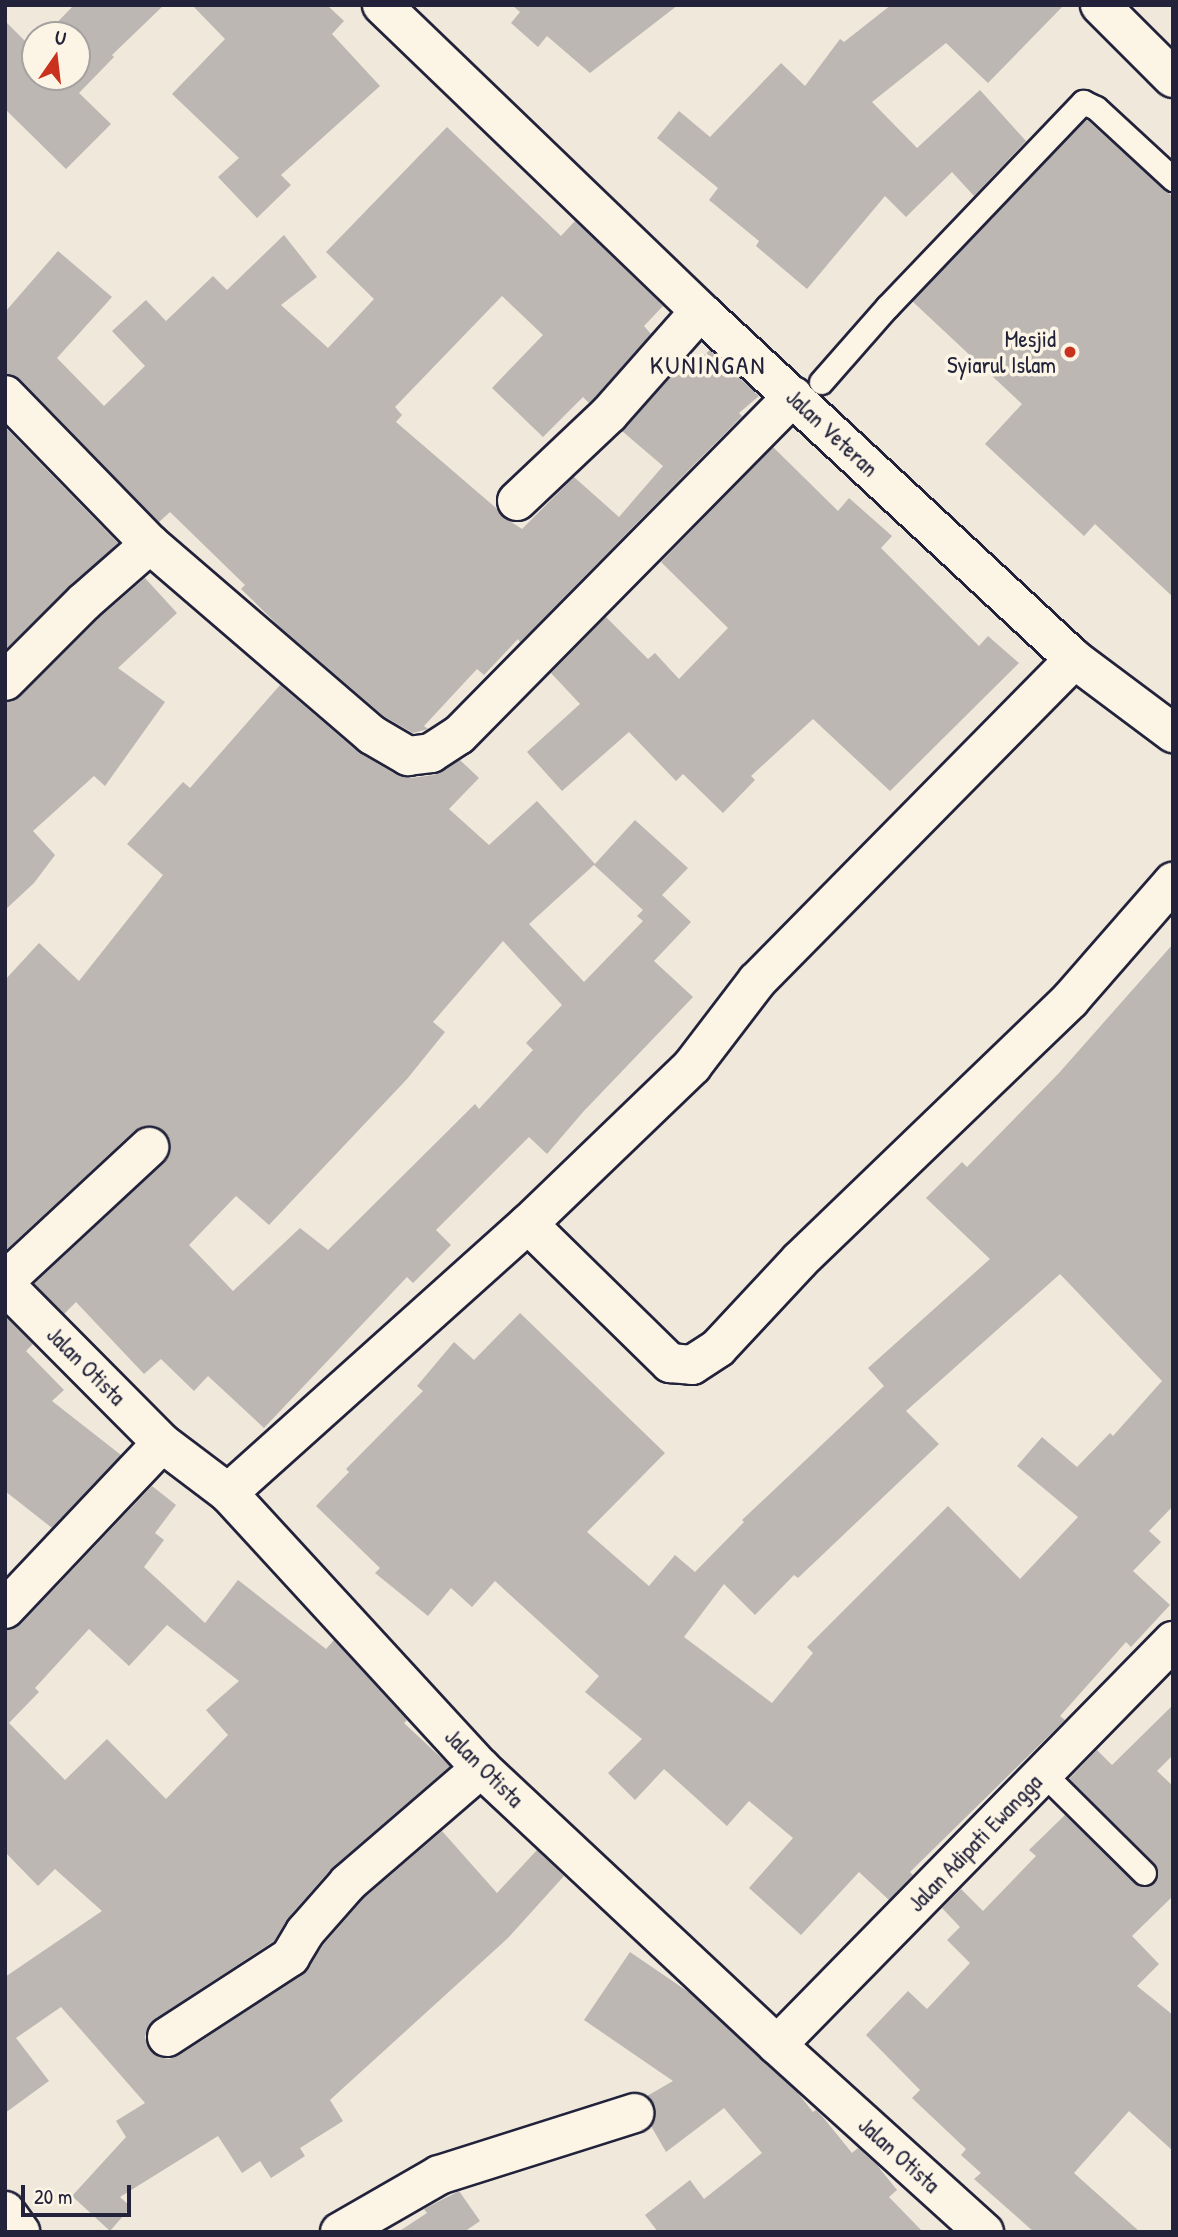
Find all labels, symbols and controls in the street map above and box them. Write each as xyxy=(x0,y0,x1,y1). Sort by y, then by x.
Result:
north arrow xyxy=(21,21,91,91)
text: U xyxy=(52,24,69,51)
place label: Mesjid Syiarul Islam xyxy=(947,325,1056,379)
marker: Mesjid Syiarul Islam xyxy=(1062,344,1078,360)
district label: KUNINGAN xyxy=(651,349,765,381)
street label: Jalan Veteran xyxy=(780,383,884,483)
street label: Jalan Otista xyxy=(41,1321,131,1411)
street label: Jalan Otista xyxy=(439,1723,529,1813)
street label: Jalan Adipati Ewangga xyxy=(902,1768,1048,1918)
street label: Jalan Otista xyxy=(853,2111,945,2199)
scale bar xyxy=(24,2170,135,2214)
text: 20 m xyxy=(34,2182,72,2211)

